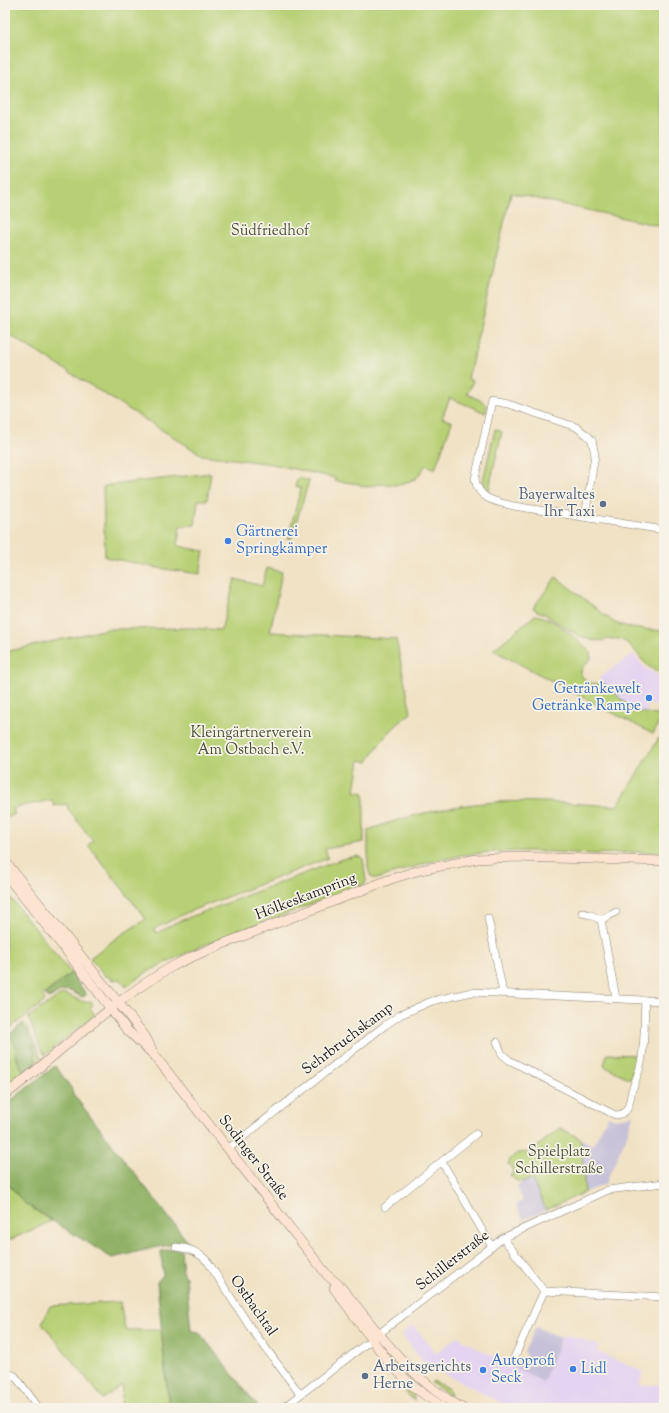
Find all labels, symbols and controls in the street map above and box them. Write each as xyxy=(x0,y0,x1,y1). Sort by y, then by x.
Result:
park label: Südfriedhof xyxy=(231,221,310,242)
place label: Bayerwaltes Ihr Taxi xyxy=(519,485,595,523)
marker: Bayerwaltes Ihr Taxi xyxy=(598,499,608,509)
place label: Gärtnerei Springkämper xyxy=(236,522,328,560)
marker: Gärtnerei Springkämper xyxy=(223,536,233,546)
place label: Getränkewelt Getränke Rampe xyxy=(532,679,641,717)
marker: Getränkewelt Getränke Rampe xyxy=(644,693,654,703)
park label: Kleingärtnerverein Am Ostbach e.V. xyxy=(190,723,312,761)
street label: Hölkeskampring xyxy=(252,868,360,926)
street label: Sehrbruchskamp xyxy=(298,998,398,1080)
street label: Sodinger Straße xyxy=(213,1111,293,1205)
park label: Spielplatz Schillerstraße xyxy=(515,1142,603,1180)
street label: Schillerstraße xyxy=(412,1226,494,1296)
street label: Ostbachtal xyxy=(224,1271,282,1341)
place label: Autoprofi Seck xyxy=(491,1351,555,1389)
place label: Arbeitsgerichts Herne xyxy=(373,1357,471,1395)
place label: Lidl xyxy=(581,1359,607,1380)
marker: Lidl xyxy=(568,1364,578,1374)
marker: Autoprofi Seck xyxy=(478,1365,488,1375)
marker: Arbeitsgerichts Herne xyxy=(360,1371,370,1381)

